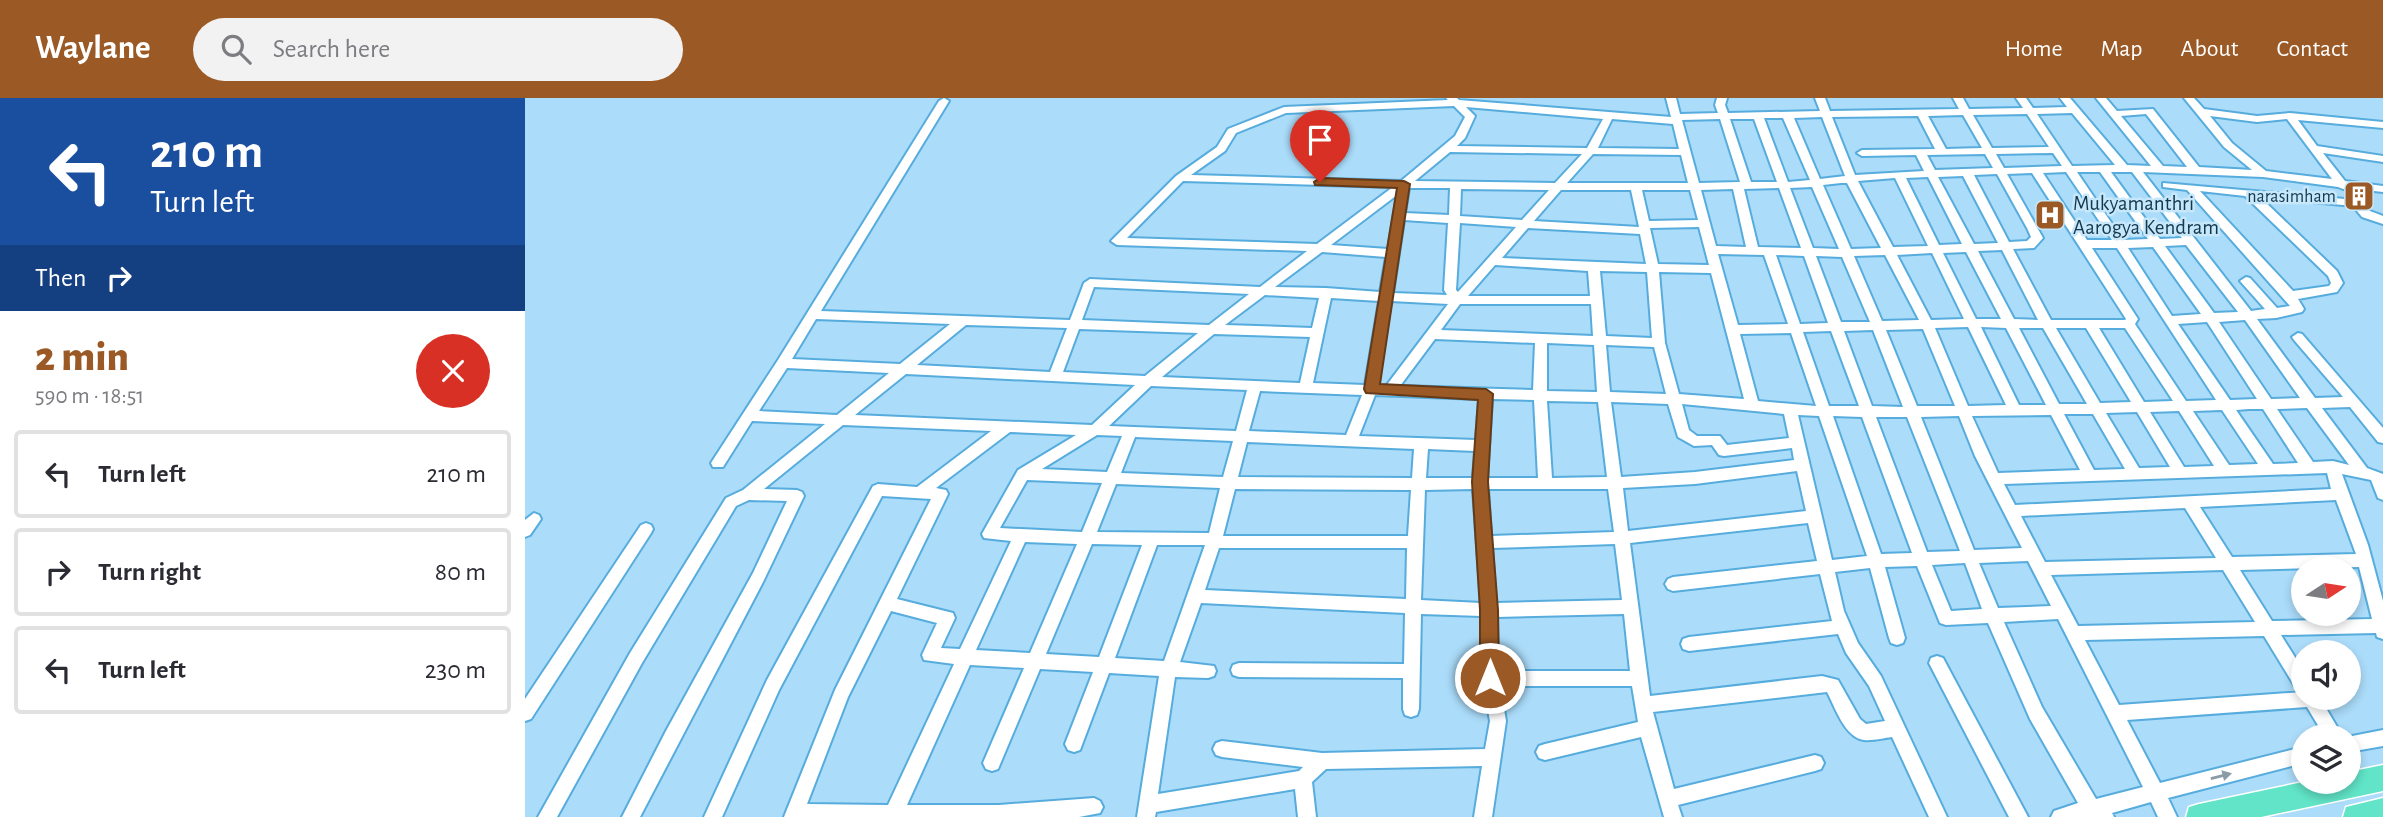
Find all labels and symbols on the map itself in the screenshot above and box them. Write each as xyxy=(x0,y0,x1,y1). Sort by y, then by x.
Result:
pin xyxy=(1290,110,1350,182)
building icon: narasimham xyxy=(2342,179,2376,213)
place label: narasimham xyxy=(2247,188,2336,206)
place label: Mukyamanthri Aarogya Kendram xyxy=(2073,193,2219,238)
hospital icon: Mukyamanthri Aarogya Kendram xyxy=(2033,198,2067,232)
north arrow xyxy=(2291,556,2361,626)
position arrow xyxy=(1453,641,1527,715)
one-way arrow xyxy=(2211,770,2233,781)

